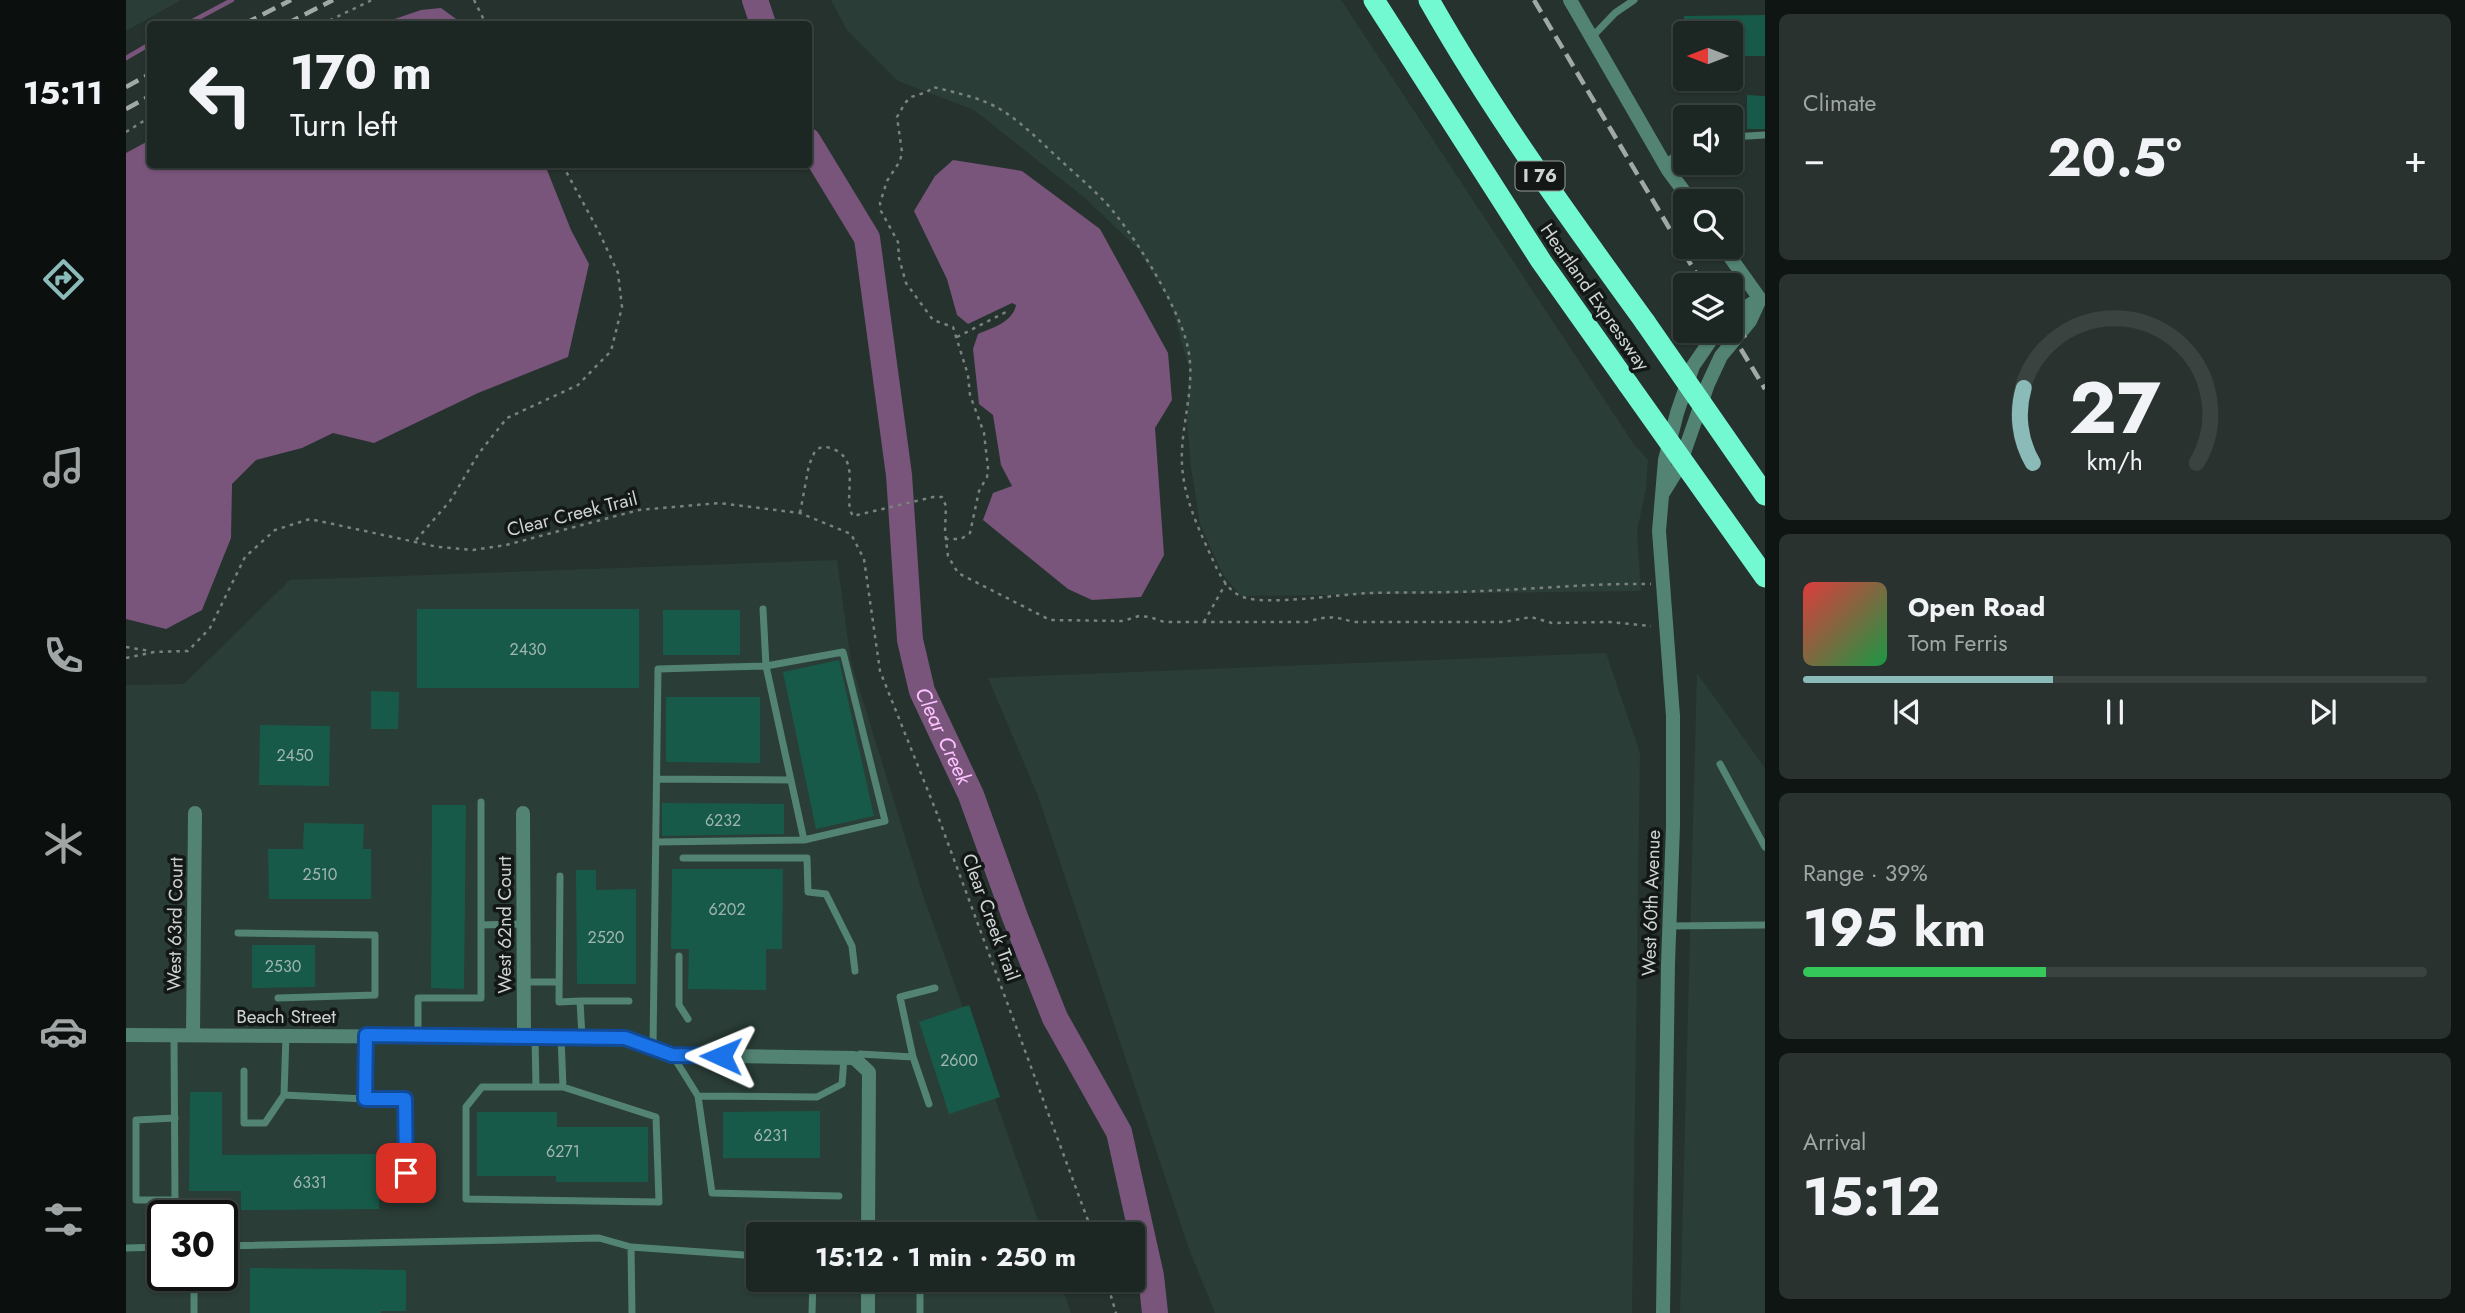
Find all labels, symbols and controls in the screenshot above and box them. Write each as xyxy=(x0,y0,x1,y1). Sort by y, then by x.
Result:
north arrow xyxy=(1673,21,1743,91)
map controls xyxy=(1673,21,1743,343)
text: 170 m xyxy=(290,37,432,107)
icon: left xyxy=(175,49,266,140)
text: 15:11 xyxy=(23,70,103,116)
text: Climate xyxy=(1803,86,1876,120)
text: Turn left xyxy=(290,102,397,148)
button: sound xyxy=(1673,105,1743,175)
text: 20.5° xyxy=(2047,120,2182,196)
text: − xyxy=(1803,131,1825,186)
text: + xyxy=(2404,131,2427,186)
road number: I 76 xyxy=(1516,162,1564,190)
button: search xyxy=(1673,189,1743,259)
street label: Heartland Expressway xyxy=(1534,218,1656,377)
icon: directions xyxy=(39,255,88,304)
button: layers xyxy=(1673,273,1743,343)
text: 27 xyxy=(2069,355,2161,460)
text: km/h xyxy=(2087,442,2143,478)
icon: music xyxy=(39,443,88,492)
street label: Clear Creek Trail xyxy=(504,485,640,543)
text: Open Road xyxy=(1908,588,2045,626)
text: Tom Ferris xyxy=(1908,626,2007,660)
icon: phone xyxy=(39,631,88,680)
house number: 2430 xyxy=(510,638,546,661)
water label: Clear Creek xyxy=(907,682,979,791)
icon: previous xyxy=(1888,693,1926,731)
icon: pause xyxy=(2096,693,2134,731)
icon: next xyxy=(2304,693,2342,731)
house number: 2450 xyxy=(276,744,314,767)
house number: 6232 xyxy=(705,809,741,832)
icon: climate xyxy=(39,819,88,868)
street label: West 60th Avenue xyxy=(1635,829,1667,977)
street label: Clear Creek Trail xyxy=(955,850,1027,984)
street label: West 63rd Court xyxy=(160,856,190,991)
street label: West 62nd Court xyxy=(491,856,518,994)
text: Range · 39% xyxy=(1803,856,1928,890)
house number: 2510 xyxy=(303,863,337,886)
text: 195 km xyxy=(1803,890,1986,966)
house number: 6202 xyxy=(708,898,746,921)
house number: 2520 xyxy=(588,926,624,949)
house number: 2530 xyxy=(265,955,301,978)
street label: Beach Street xyxy=(236,1003,336,1030)
icon: car xyxy=(39,1007,88,1056)
position arrow xyxy=(684,1019,758,1093)
house number: 2600 xyxy=(940,1049,978,1072)
house number: 6231 xyxy=(754,1124,788,1147)
text: Arrival xyxy=(1803,1125,1866,1159)
house number: 6271 xyxy=(546,1140,580,1163)
pin xyxy=(376,1143,436,1203)
icon: arrive xyxy=(387,1154,425,1192)
text: 15:12 xyxy=(1803,1159,1940,1235)
house number: 6331 xyxy=(293,1171,327,1194)
icon: filters xyxy=(39,1195,88,1244)
speed limit sign: 30 xyxy=(147,1200,238,1291)
text: 15:12 · 1 min · 250 m xyxy=(815,1238,1076,1276)

